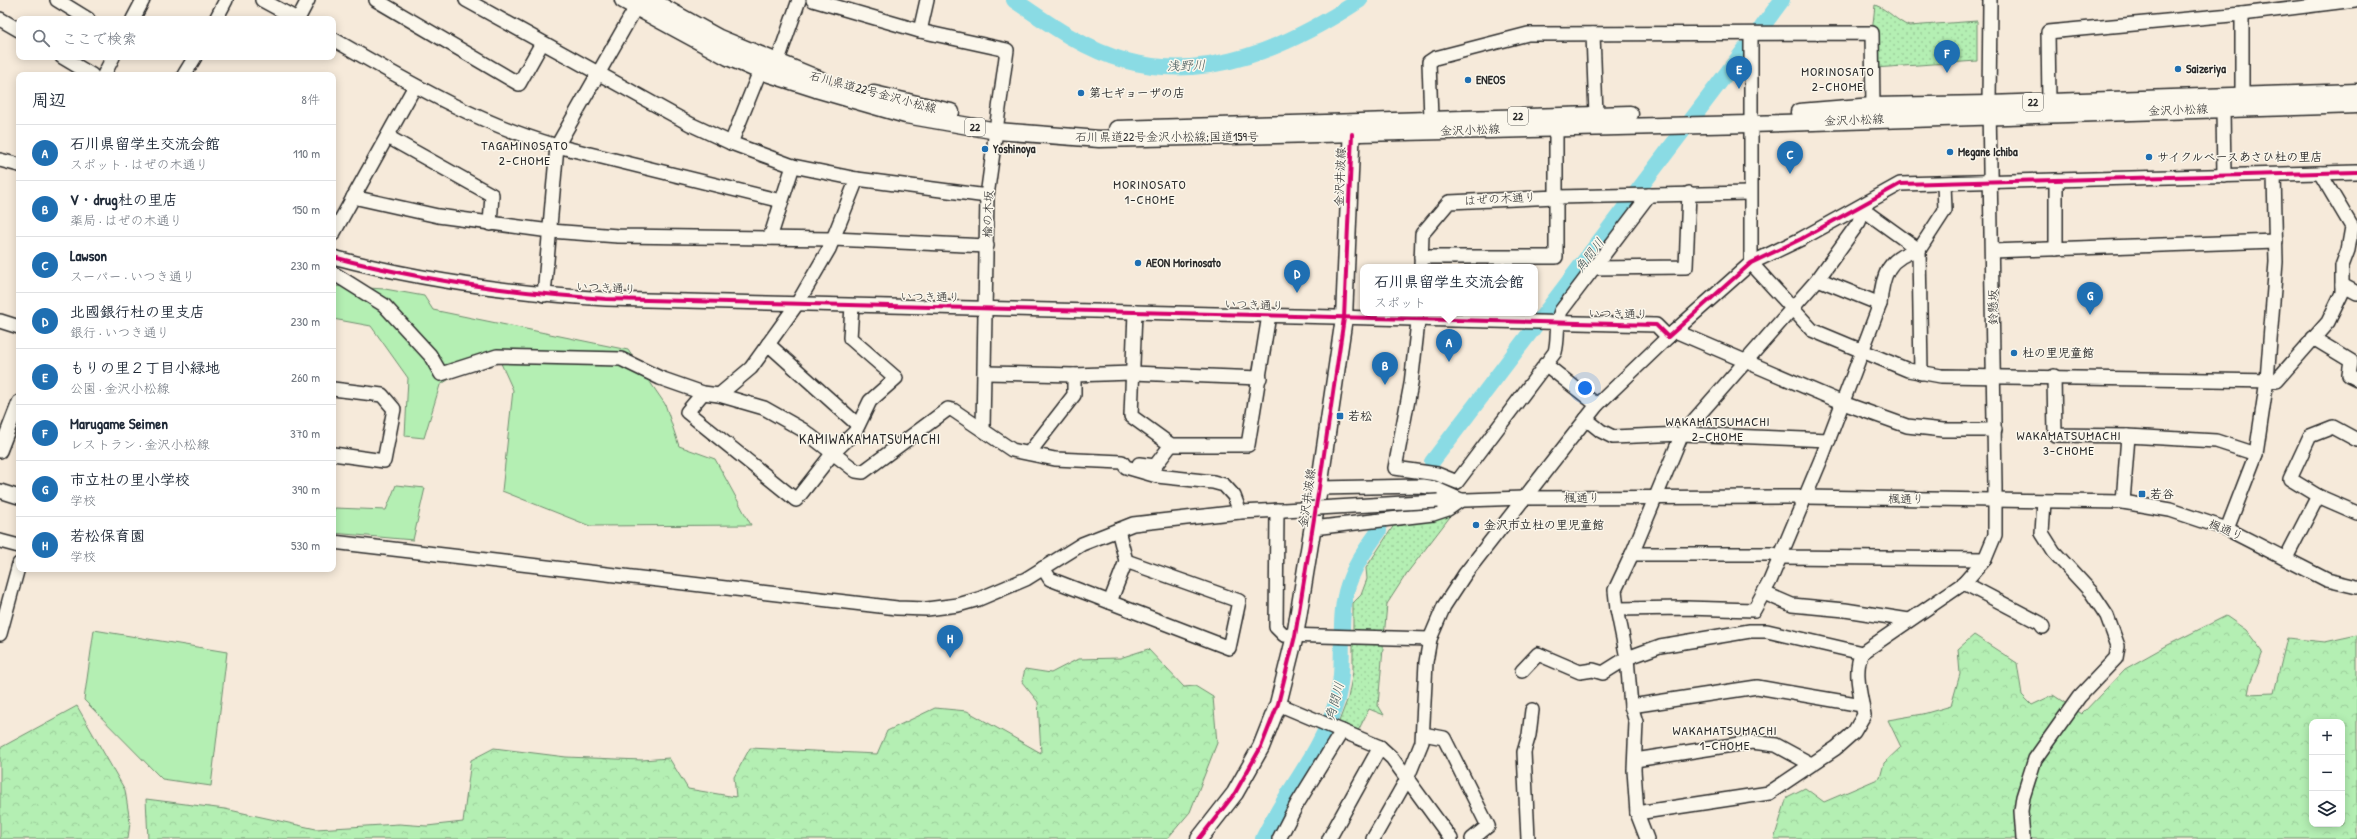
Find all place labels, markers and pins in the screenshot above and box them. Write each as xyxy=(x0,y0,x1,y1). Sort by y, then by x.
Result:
pin: F xyxy=(1934,40,1960,73)
pin: E xyxy=(1726,56,1752,89)
place label: Saizeriya xyxy=(2186,60,2226,78)
marker: Saizeriya xyxy=(2173,64,2183,74)
place label: ENEOS xyxy=(1476,71,1506,88)
marker: ENEOS xyxy=(1463,75,1473,85)
place label: 第七ギョーザの店 xyxy=(1089,84,1185,101)
marker: 第七ギョーザの店 xyxy=(1076,88,1086,98)
place label: Yoshinoya xyxy=(992,140,1036,158)
pin: C xyxy=(1777,141,1803,174)
place label: Megane Ichiba xyxy=(1958,143,2018,161)
marker: Yoshinoya xyxy=(980,144,990,154)
marker: Megane Ichiba xyxy=(1945,147,1955,157)
place label: サイクルベースあさひ杜の里店 xyxy=(2157,148,2322,165)
marker: サイクルベースあさひ杜の里店 xyxy=(2144,152,2154,162)
place label: AEON Morinosato xyxy=(1146,254,1221,271)
marker: AEON Morinosato xyxy=(1133,258,1143,268)
pin: D xyxy=(1284,260,1310,293)
pin: G xyxy=(2077,282,2103,315)
pin: A xyxy=(1436,329,1462,362)
place label: 杜の里児童館 xyxy=(2022,344,2094,361)
marker: 杜の里児童館 xyxy=(2009,348,2019,358)
pin: B xyxy=(1372,352,1398,385)
place label: 若松 xyxy=(1348,407,1372,424)
marker: 若松 xyxy=(1335,411,1345,421)
place label: 若谷 xyxy=(2150,485,2174,502)
marker: 若谷 xyxy=(2137,489,2147,499)
place label: 金沢市立杜の里児童館 xyxy=(1484,516,1604,533)
marker: 金沢市立杜の里児童館 xyxy=(1471,520,1481,530)
pin: H xyxy=(937,625,963,658)

